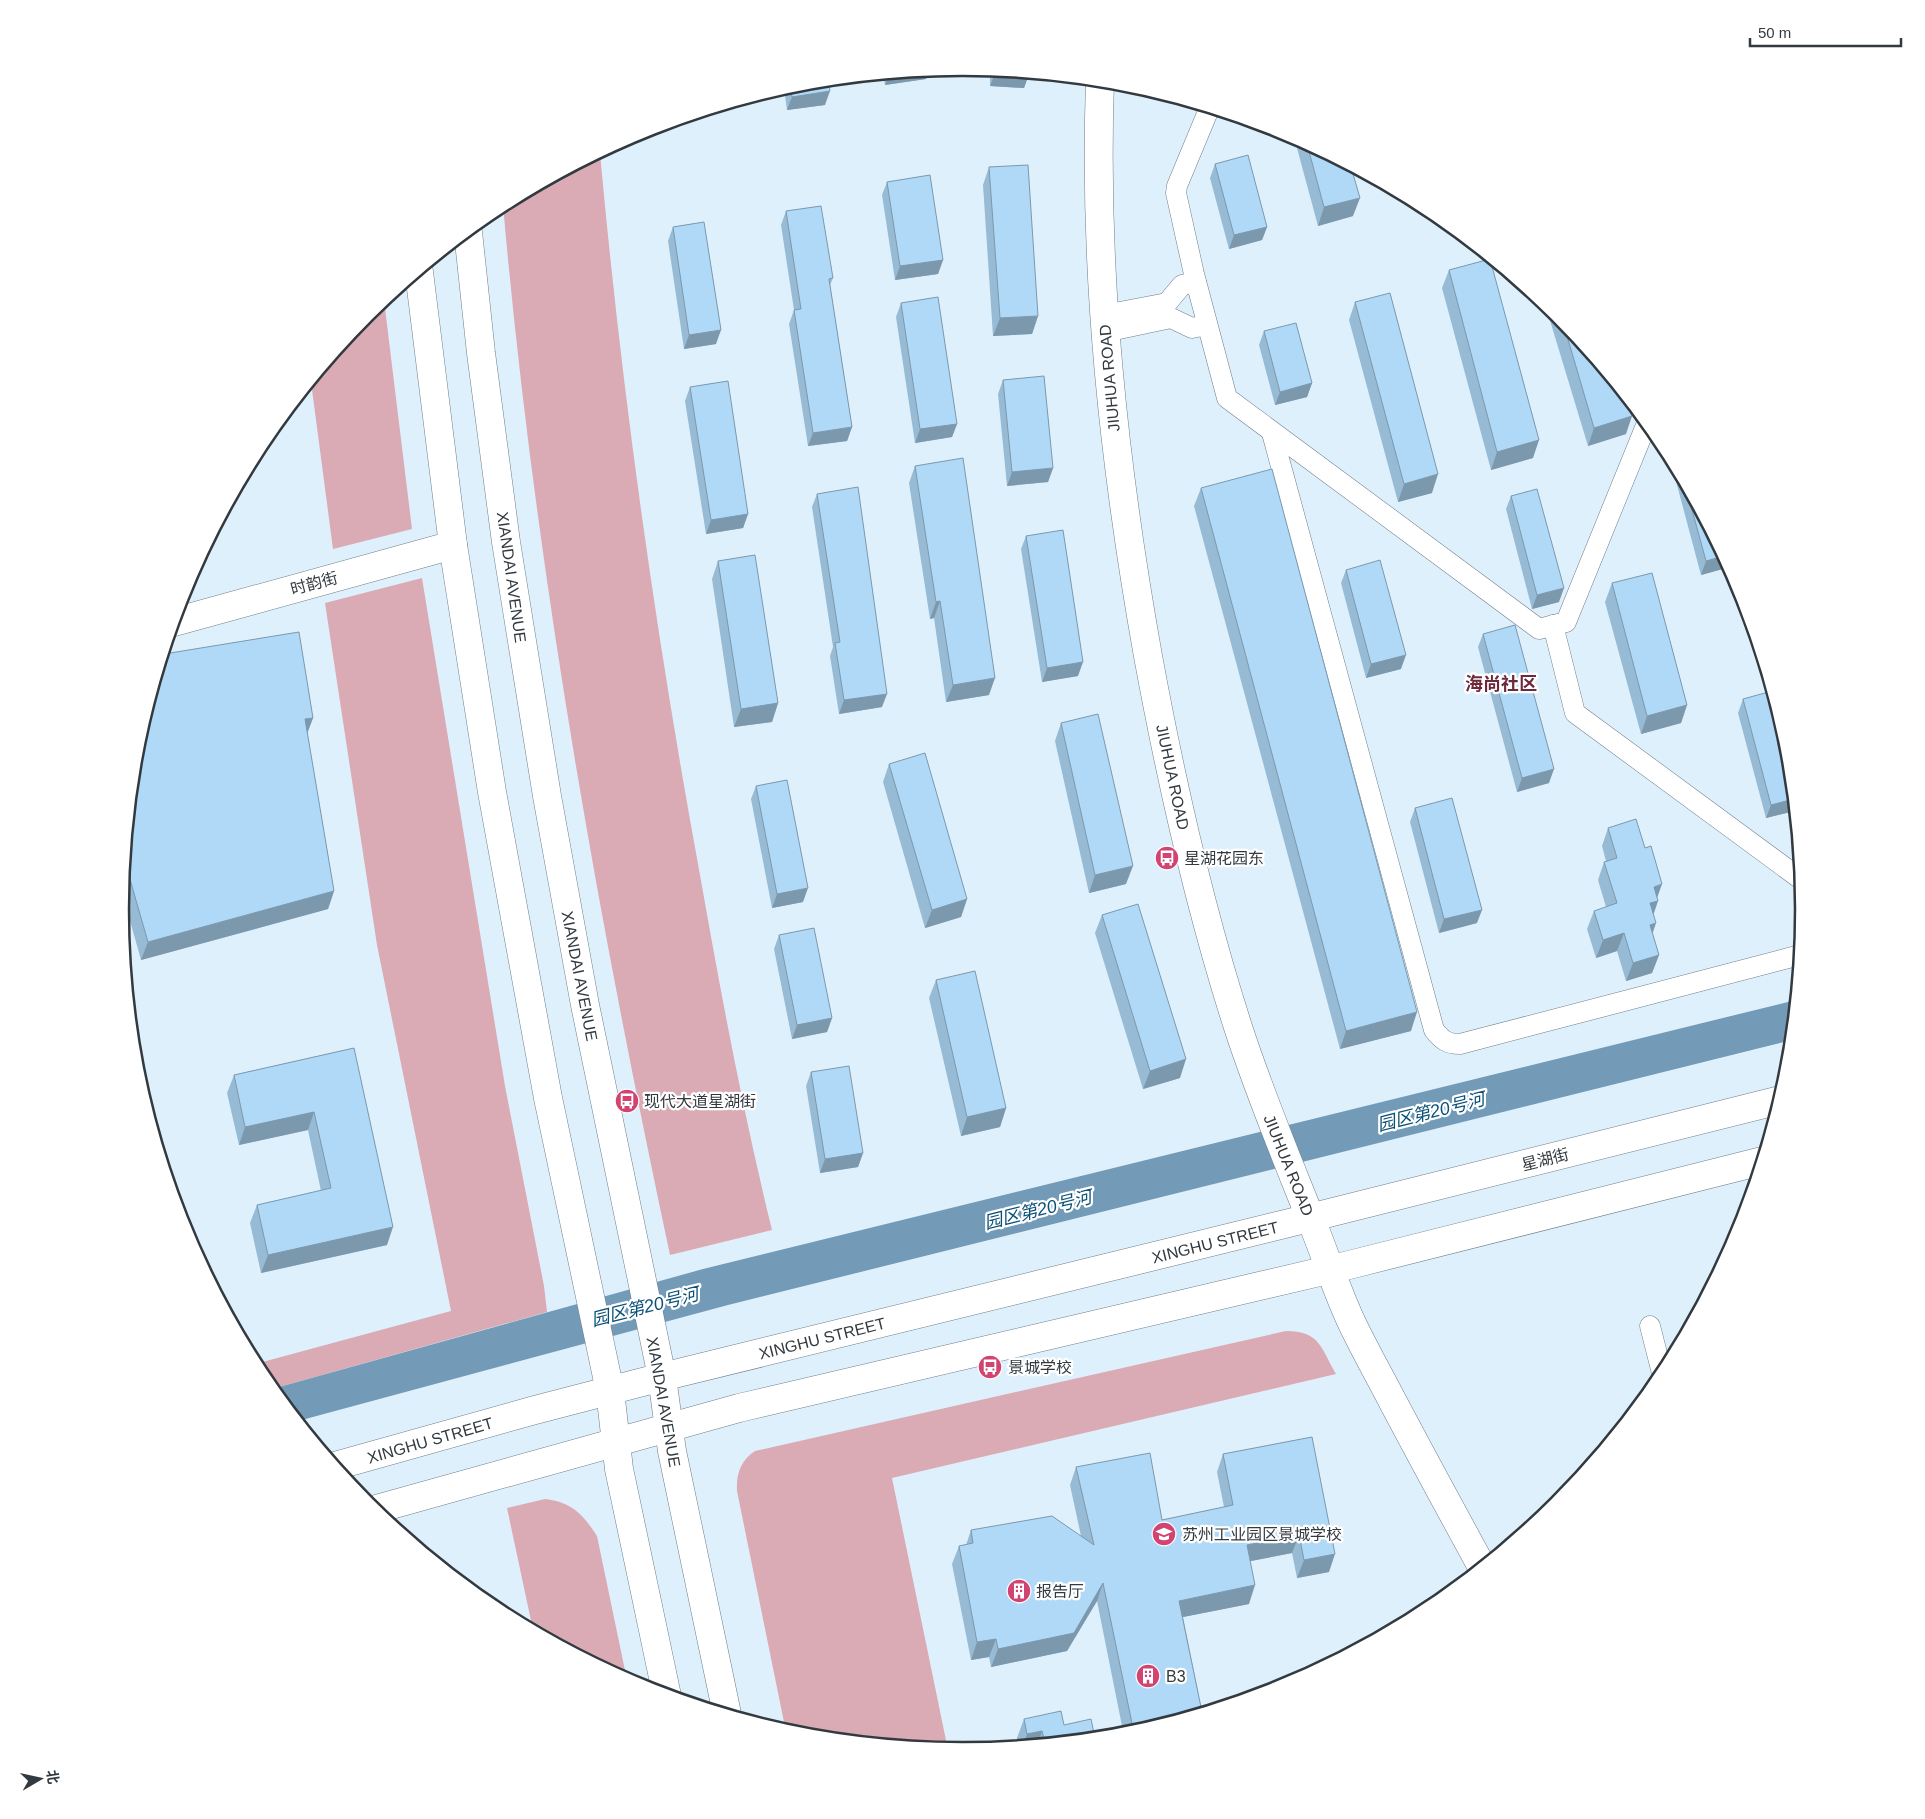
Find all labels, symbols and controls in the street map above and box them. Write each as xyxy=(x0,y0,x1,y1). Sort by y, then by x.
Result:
scale bar xyxy=(1750,15,1901,47)
text: 50 m xyxy=(1758,24,1791,41)
street label: JIUHUA ROAD xyxy=(1096,324,1123,432)
street label: XIANDAI AVENUE xyxy=(494,510,529,644)
street label: 时韵街 xyxy=(289,569,340,598)
district label: 海尚社区 xyxy=(1465,674,1537,694)
street label: JIUHUA ROAD xyxy=(1153,723,1192,831)
bus stop icon: 星湖花园东 xyxy=(1154,845,1180,871)
place label: 星湖花园东 xyxy=(1184,850,1264,867)
street label: XIANDAI AVENUE xyxy=(559,910,600,1043)
bus stop icon: 现代大道星湖街 xyxy=(614,1088,640,1114)
water label: 园区第20号河 xyxy=(1375,1088,1490,1135)
place label: 现代大道星湖街 xyxy=(644,1093,756,1110)
street label: JIUHUA ROAD xyxy=(1261,1112,1317,1218)
street label: 星湖街 xyxy=(1520,1145,1570,1174)
water label: 园区第20号河 xyxy=(982,1186,1097,1233)
street label: XINGHU STREET xyxy=(1150,1218,1280,1266)
water label: 园区第20号河 xyxy=(589,1283,704,1330)
street label: XINGHU STREET xyxy=(757,1314,887,1362)
street label: XIANDAI AVENUE xyxy=(644,1336,683,1469)
bus stop icon: 景城学校 xyxy=(977,1354,1003,1380)
place label: 景城学校 xyxy=(1008,1359,1072,1376)
street label: XINGHU STREET xyxy=(365,1414,495,1467)
school or university icon: 苏州工业园区景城学校 xyxy=(1151,1521,1177,1547)
place label: 苏州工业园区景城学校 xyxy=(1182,1526,1342,1543)
building icon: 报告厅 xyxy=(1006,1578,1032,1604)
place label: 报告厅 xyxy=(1036,1583,1084,1600)
building icon: B3 xyxy=(1135,1663,1161,1689)
place label: B3 xyxy=(1166,1668,1186,1685)
north arrow xyxy=(15,1754,65,1804)
text: 北 xyxy=(44,1769,62,1785)

